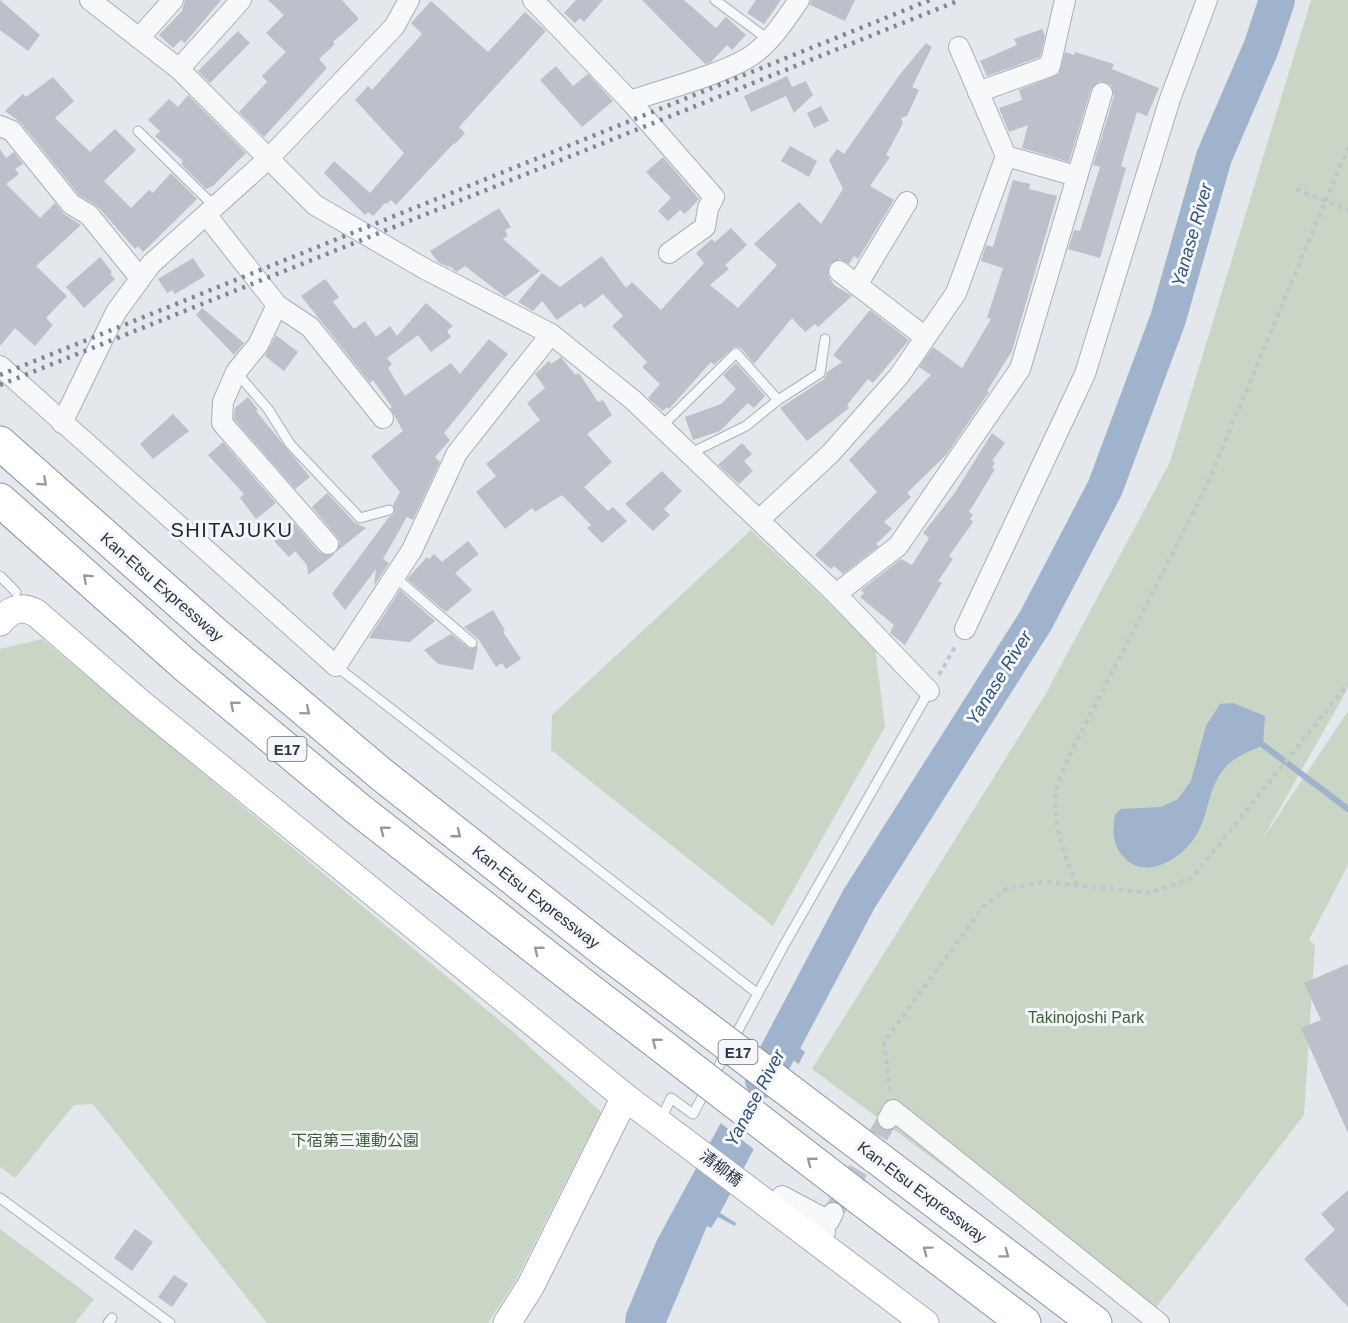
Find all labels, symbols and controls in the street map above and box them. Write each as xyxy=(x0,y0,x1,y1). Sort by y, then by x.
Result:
water label: Yanase River xyxy=(1168,180,1217,289)
one-way arrow xyxy=(37,475,47,486)
district label: SHITAJUKU xyxy=(170,519,294,541)
street label: Kan-Etsu Expressway xyxy=(97,529,227,645)
one-way arrow xyxy=(83,574,94,585)
water label: Yanase River xyxy=(962,627,1036,729)
one-way arrow xyxy=(230,702,241,713)
one-way arrow xyxy=(299,704,310,715)
road number: E17 xyxy=(268,737,306,761)
one-way arrow xyxy=(380,826,391,837)
one-way arrow xyxy=(450,827,461,838)
street label: Kan-Etsu Expressway xyxy=(469,842,603,952)
one-way arrow xyxy=(533,946,544,957)
park label: Takinojoshi Park xyxy=(1028,1009,1145,1026)
one-way arrow xyxy=(652,1038,663,1049)
road number: E17 xyxy=(718,1040,758,1064)
water label: Yanase River xyxy=(721,1045,789,1150)
park label: 下宿第三運動公園 xyxy=(291,1132,419,1149)
street label: Kan-Etsu Expressway xyxy=(854,1138,990,1246)
street label: 清柳橋 xyxy=(697,1147,745,1189)
one-way arrow xyxy=(806,1157,817,1168)
one-way arrow xyxy=(923,1246,934,1257)
one-way arrow xyxy=(998,1247,1009,1258)

